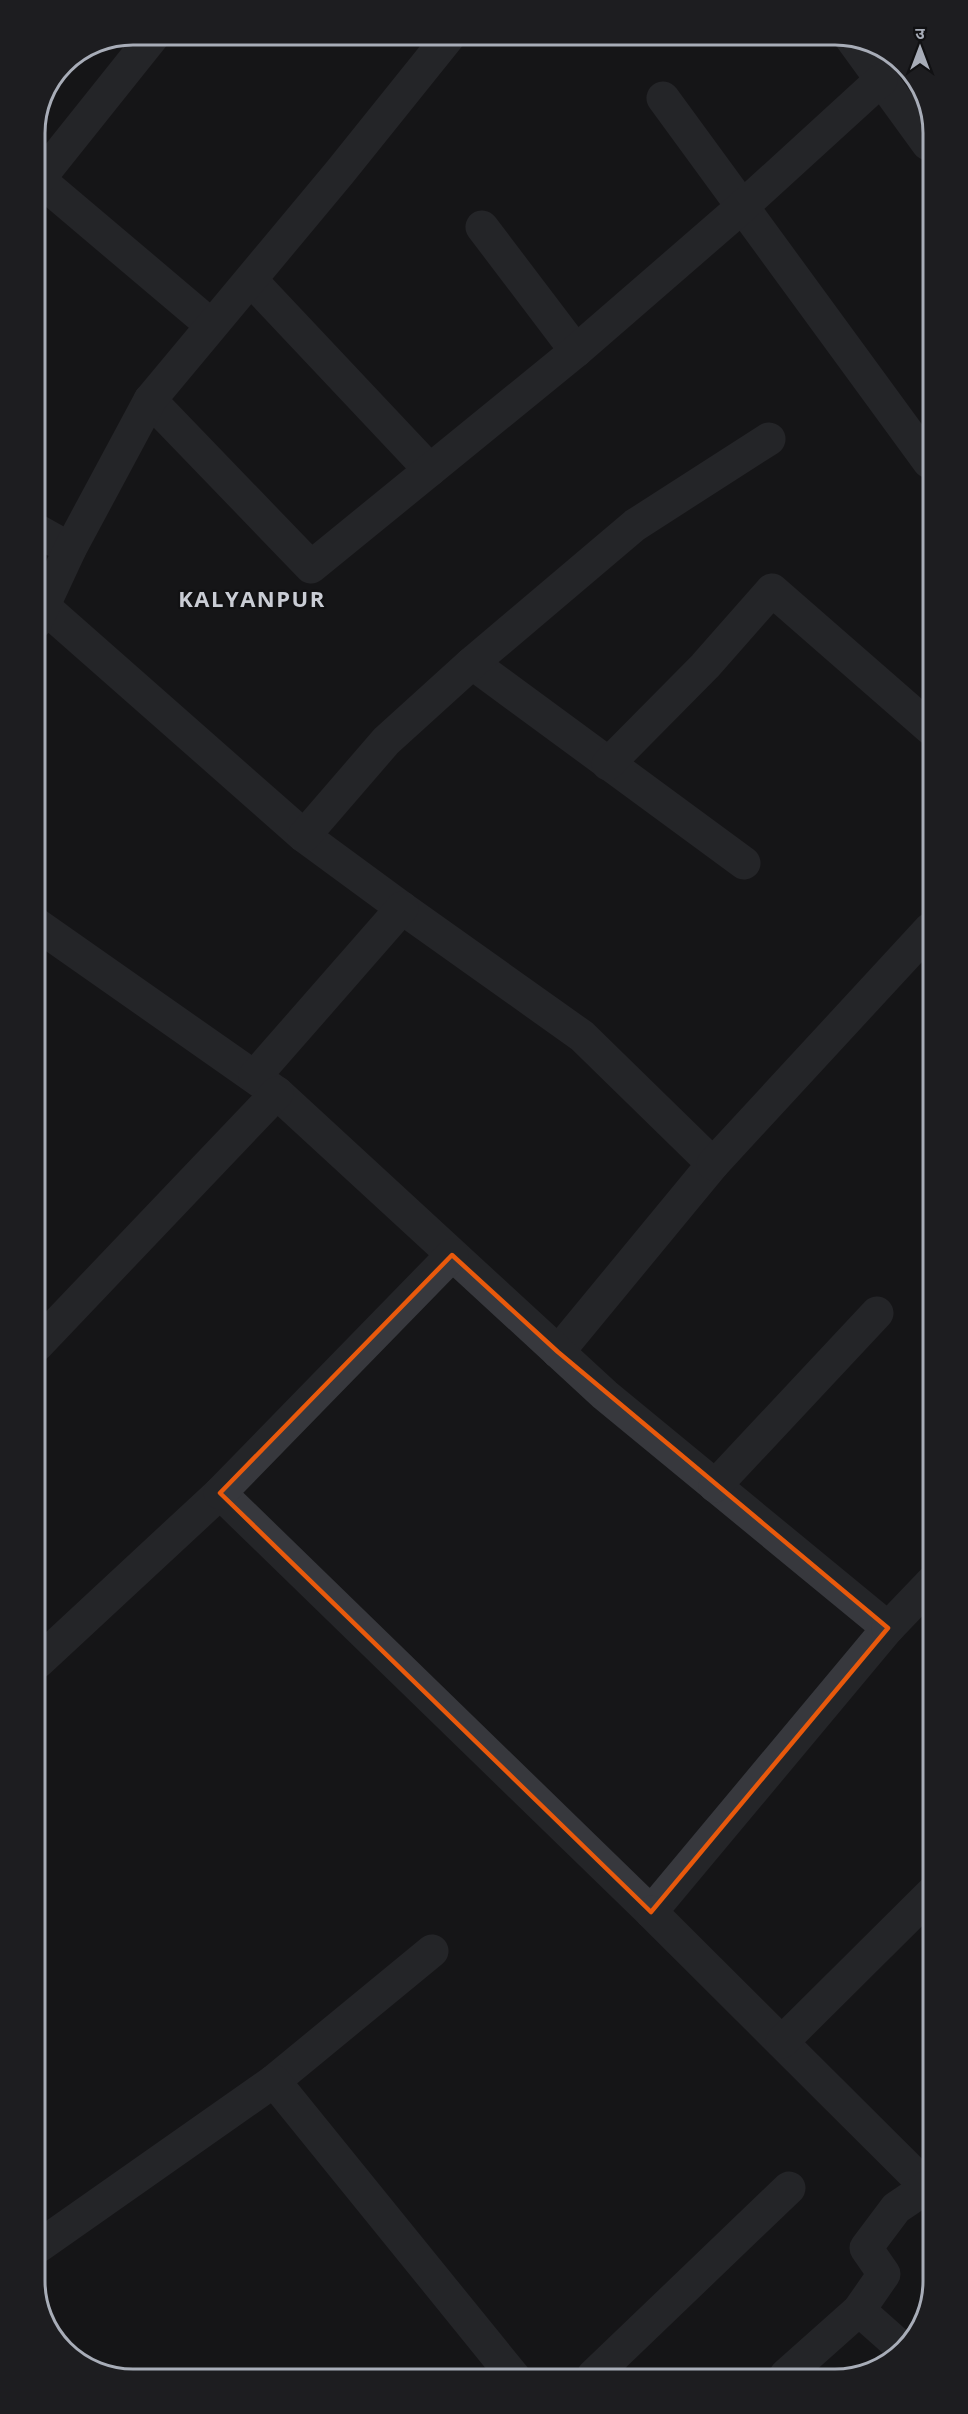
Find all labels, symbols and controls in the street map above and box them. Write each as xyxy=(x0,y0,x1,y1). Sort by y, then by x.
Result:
north arrow xyxy=(890,18,950,78)
text: उ xyxy=(915,22,925,44)
district label: KALYANPUR xyxy=(178,583,326,613)

